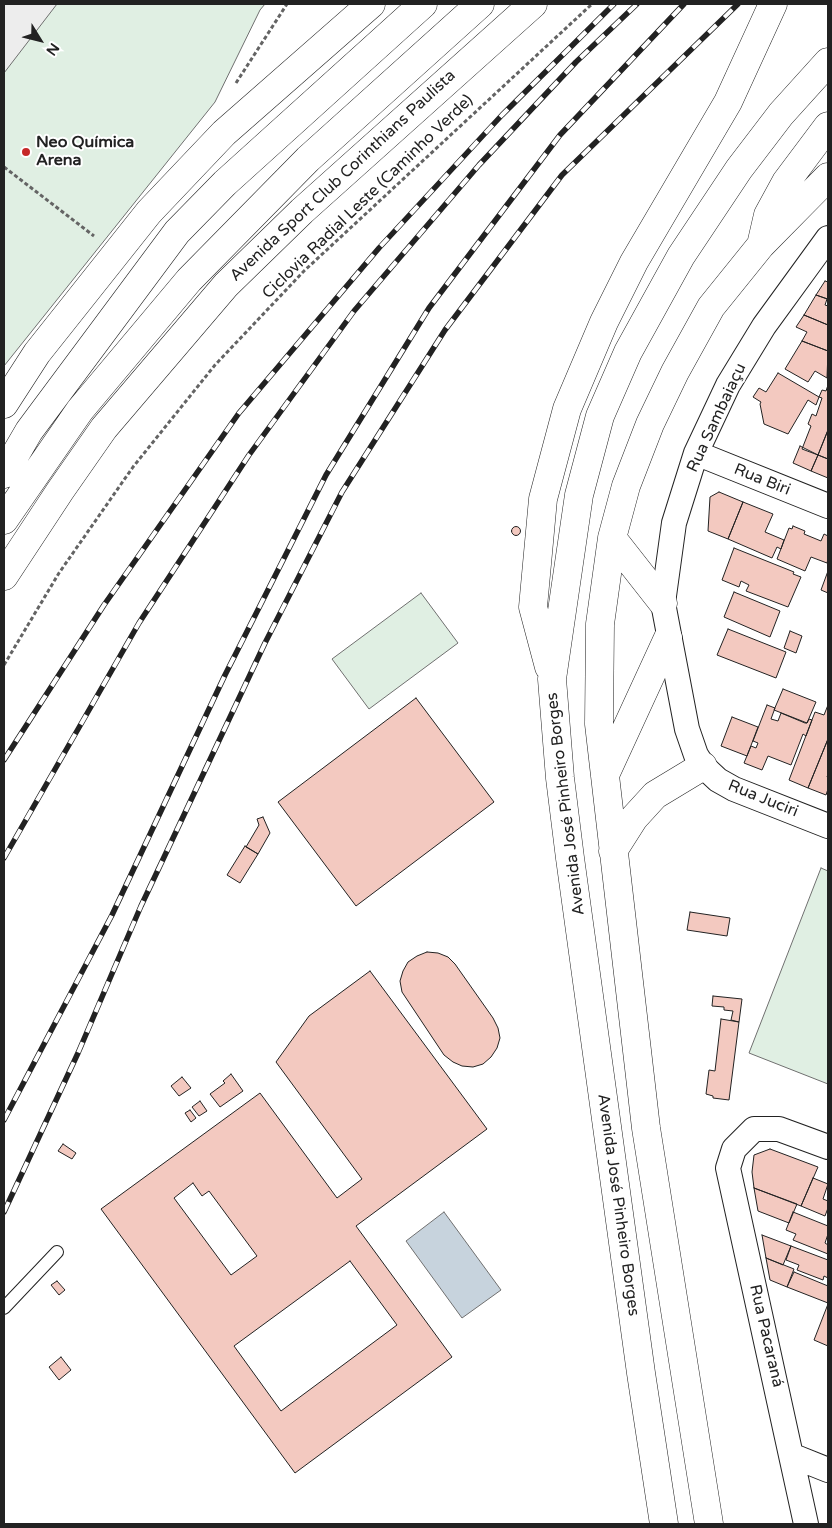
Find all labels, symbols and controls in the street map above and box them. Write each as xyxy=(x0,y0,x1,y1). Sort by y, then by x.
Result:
north arrow xyxy=(15,15,65,65)
text: N xyxy=(42,40,63,59)
street label: Avenida Sport Club Corinthians Paulista xyxy=(226,66,460,286)
street label: Ciclovia Radial Leste (Caminho Verde) xyxy=(259,91,477,303)
place label: Neo Química Arena xyxy=(36,133,134,171)
marker: Neo Química Arena xyxy=(20,146,32,158)
street label: Rua Sambaiaçu xyxy=(683,360,751,476)
street label: Rua Biri xyxy=(731,460,793,500)
street label: Avenida José Pinheiro Borges xyxy=(543,692,589,916)
street label: Rua Juciri xyxy=(725,776,801,822)
street label: Avenida José Pinheiro Borges xyxy=(593,1093,643,1317)
street label: Rua Pacaraná xyxy=(745,1283,787,1389)

